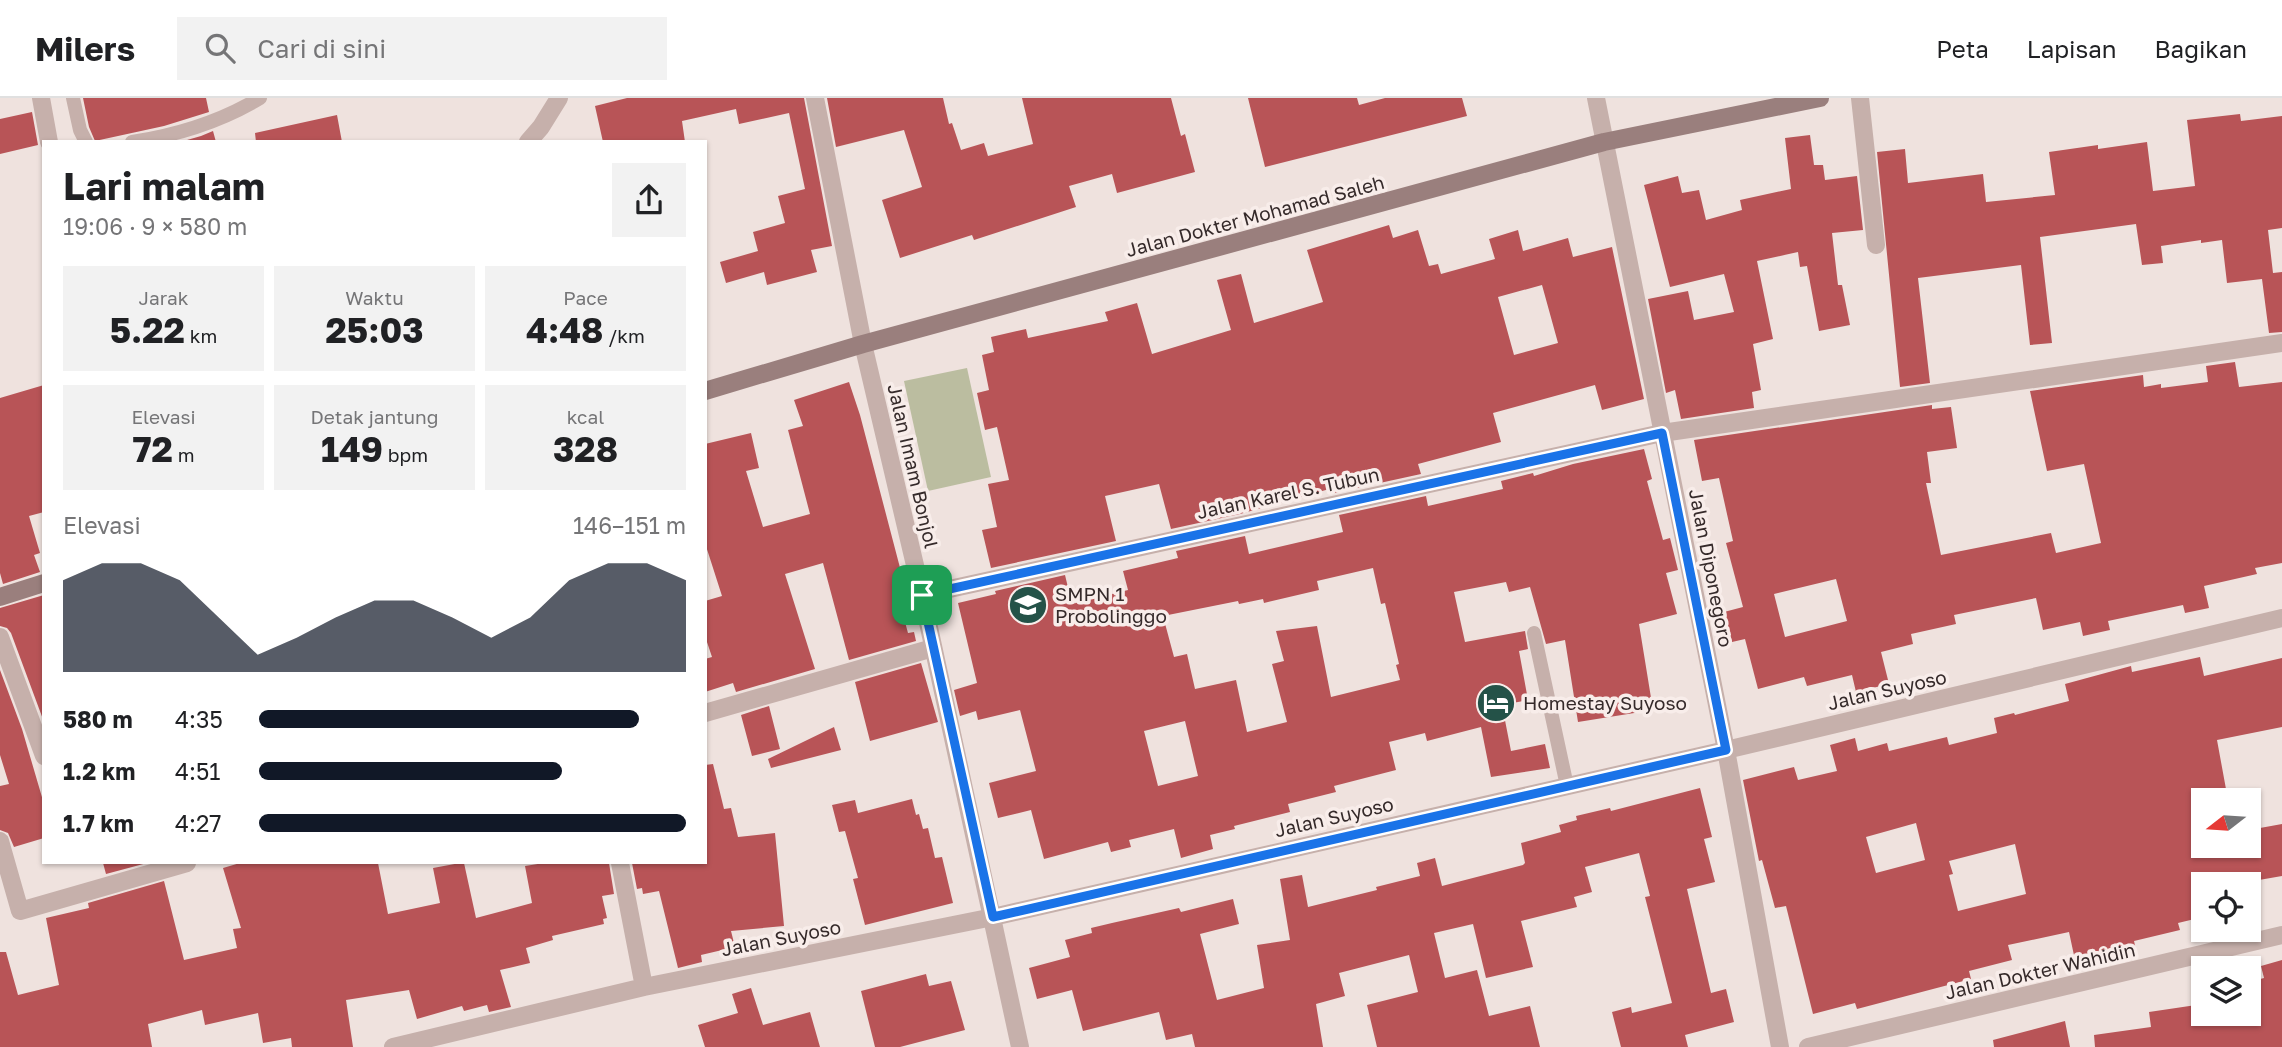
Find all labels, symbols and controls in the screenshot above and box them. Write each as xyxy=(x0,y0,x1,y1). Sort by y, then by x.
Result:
search box xyxy=(177,17,667,80)
text: Milers xyxy=(35,29,135,68)
icon: search xyxy=(201,29,239,67)
text: Cari di sini xyxy=(257,33,386,64)
text: Peta xyxy=(1936,34,1989,63)
text: Lapisan xyxy=(2027,34,2117,63)
text: Bagikan xyxy=(2155,34,2247,63)
text: Lari malam xyxy=(63,163,265,208)
button: share xyxy=(612,163,686,237)
street label: Jalan Dokter Mohamad Saleh xyxy=(1123,170,1387,261)
text: 19:06 · 9 × 580 m xyxy=(63,212,247,240)
text: Jarak xyxy=(139,286,188,309)
text: Waktu xyxy=(345,286,404,309)
text: Pace xyxy=(563,286,608,309)
text: 5.22 xyxy=(110,309,185,351)
text: 25:03 xyxy=(325,309,424,351)
text: 4:48 xyxy=(526,309,603,351)
text: km xyxy=(185,324,217,347)
text: /km xyxy=(603,324,645,347)
street label: Jalan Imam Bonjol xyxy=(883,381,944,550)
text: Elevasi xyxy=(131,405,196,428)
text: Detak jantung xyxy=(311,405,438,428)
text: kcal xyxy=(567,405,604,428)
text: 72 xyxy=(132,428,173,470)
text: 149 xyxy=(321,428,383,470)
text: 328 xyxy=(553,428,618,470)
text: m xyxy=(173,443,195,466)
text: bpm xyxy=(383,443,428,466)
street label: Jalan Karel S. Tubun xyxy=(1194,462,1381,523)
street label: Jalan Diponegoro xyxy=(1685,487,1738,649)
text: Elevasi xyxy=(63,511,141,539)
text: 146–151 m xyxy=(573,511,686,539)
pin xyxy=(892,565,952,625)
icon: arrive xyxy=(903,576,941,614)
place label: SMPN 1 Probolinggo xyxy=(1055,582,1167,627)
school or university icon: SMPN 1 Probolinggo xyxy=(1007,584,1049,626)
street label: Jalan Suyoso xyxy=(1825,665,1949,714)
hotel icon: Homestay Suyoso xyxy=(1475,682,1517,724)
place label: Homestay Suyoso xyxy=(1523,691,1687,714)
text: 580 m xyxy=(63,705,133,733)
text: 4:35 xyxy=(175,705,223,733)
text: 1.2 km xyxy=(63,757,135,785)
text: 4:51 xyxy=(175,757,220,785)
north arrow xyxy=(2191,788,2261,858)
map controls xyxy=(2191,788,2261,1026)
street label: Jalan Suyoso xyxy=(1272,792,1396,841)
text: 1.7 km xyxy=(63,809,134,837)
text: 4:27 xyxy=(175,809,221,837)
button: locate xyxy=(2191,872,2261,942)
street label: Jalan Suyoso xyxy=(719,915,843,960)
street label: Jalan Dokter Wahidin xyxy=(1942,937,2137,1004)
button: layers xyxy=(2191,956,2261,1026)

